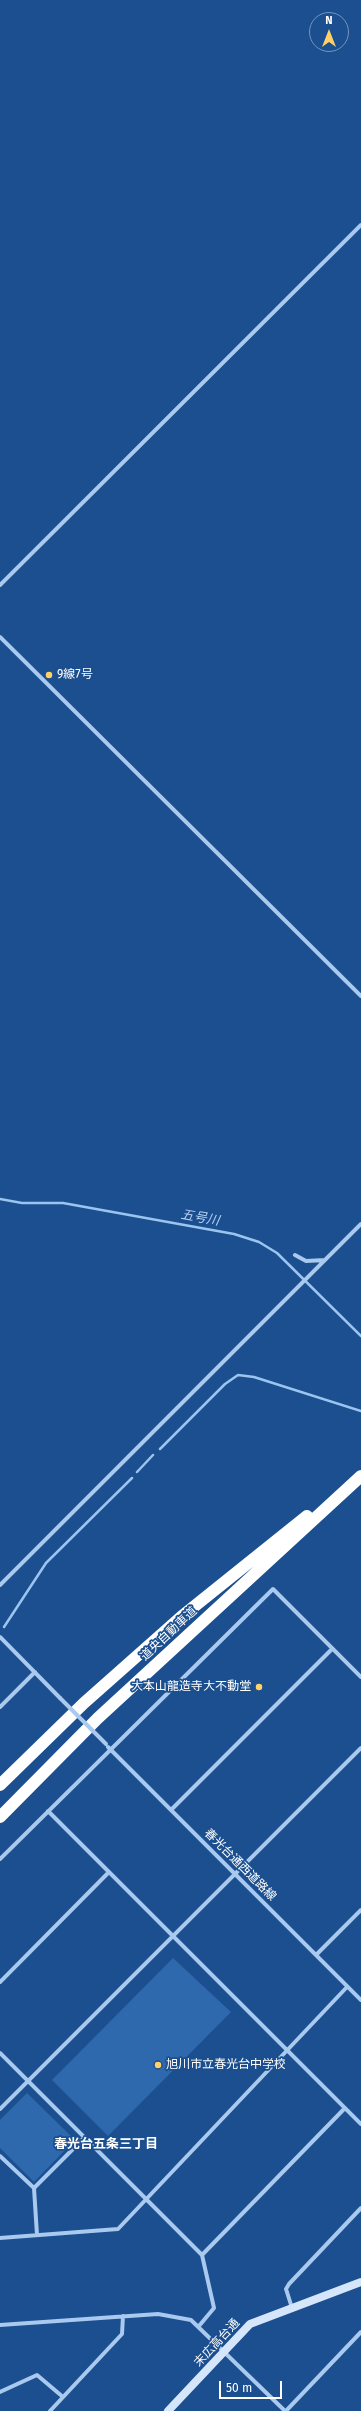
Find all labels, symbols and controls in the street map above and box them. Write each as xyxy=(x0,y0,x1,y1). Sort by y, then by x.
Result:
north arrow xyxy=(309,12,349,52)
text: N xyxy=(325,14,333,27)
place label: 9線7号 xyxy=(57,668,93,682)
marker: 9線7号 xyxy=(44,670,54,680)
water label: 五号川 xyxy=(179,1207,221,1229)
street label: 道央自動車道 xyxy=(138,1604,200,1664)
place label: 大本山龍造寺大不動堂 xyxy=(131,1680,251,1694)
marker: 大本山龍造寺大不動堂 xyxy=(254,1682,264,1692)
street label: 春光台通西道路線 xyxy=(201,1826,279,1904)
place label: 旭川市立春光台中学校 xyxy=(166,2058,286,2072)
marker: 旭川市立春光台中学校 xyxy=(153,2060,163,2070)
district label: 春光台五条三丁目 xyxy=(54,2136,158,2152)
street label: 末広高台通 xyxy=(191,2316,243,2370)
scale bar xyxy=(221,2373,284,2399)
text: 50 m xyxy=(226,2381,252,2395)

